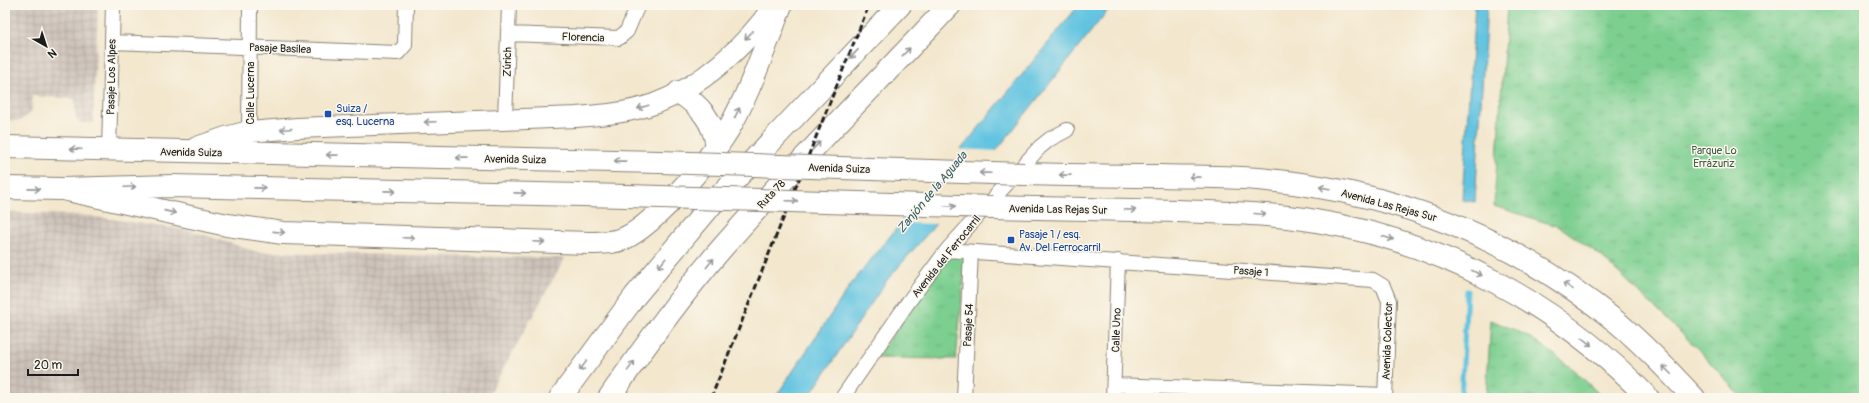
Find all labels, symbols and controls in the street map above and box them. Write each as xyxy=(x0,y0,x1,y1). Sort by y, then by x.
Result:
north arrow xyxy=(26,26,66,66)
street label: Florencia xyxy=(561,30,605,45)
one-way arrow xyxy=(745,30,754,40)
street label: Pasaje Los Alpes xyxy=(104,39,119,115)
street label: Pasaje Basilea xyxy=(249,41,311,56)
text: N xyxy=(45,46,59,61)
one-way arrow xyxy=(901,46,910,57)
street label: Zúrich xyxy=(501,47,514,77)
one-way arrow xyxy=(849,49,859,59)
street label: Calle Lucerna xyxy=(244,62,257,124)
place label: Suiza / esq. Lucerna xyxy=(336,102,394,128)
one-way arrow xyxy=(636,104,649,111)
one-way arrow xyxy=(734,107,741,119)
marker: Suiza / esq. Lucerna xyxy=(323,109,333,119)
one-way arrow xyxy=(424,119,437,126)
one-way arrow xyxy=(280,125,293,132)
one-way arrow xyxy=(811,141,821,151)
park label: Parque Lo Errázuriz xyxy=(1691,144,1737,170)
one-way arrow xyxy=(70,145,83,153)
street label: Avenida Suiza xyxy=(160,145,222,160)
water label: Zanjón de la Aguada xyxy=(894,148,972,236)
one-way arrow xyxy=(326,151,339,159)
street label: Avenida Suiza xyxy=(484,152,546,167)
one-way arrow xyxy=(456,154,469,162)
one-way arrow xyxy=(614,157,627,165)
street label: Avenida Suiza xyxy=(808,161,870,176)
one-way arrow xyxy=(979,169,992,177)
one-way arrow xyxy=(1059,171,1072,179)
one-way arrow xyxy=(1189,173,1202,180)
street label: Ruta 78 xyxy=(755,177,788,212)
one-way arrow xyxy=(123,183,136,190)
one-way arrow xyxy=(253,184,266,192)
one-way arrow xyxy=(1319,184,1332,192)
one-way arrow xyxy=(27,185,40,193)
street label: Avenida Las Rejas Sur xyxy=(1339,186,1438,225)
one-way arrow xyxy=(383,187,396,194)
one-way arrow xyxy=(513,189,526,197)
one-way arrow xyxy=(785,197,798,205)
one-way arrow xyxy=(943,202,956,210)
street label: Avenida Las Rejas Sur xyxy=(1008,202,1108,217)
one-way arrow xyxy=(1123,206,1136,214)
one-way arrow xyxy=(163,208,176,216)
one-way arrow xyxy=(1253,211,1266,218)
street label: Avenida del Ferrocarril xyxy=(909,213,984,300)
one-way arrow xyxy=(272,228,285,236)
place label: Pasaje 1 / esq. Av. Del Ferrocarril xyxy=(1019,228,1101,254)
one-way arrow xyxy=(402,234,415,242)
marker: Pasaje 1 / esq. Av. Del Ferrocarril xyxy=(1006,235,1016,245)
one-way arrow xyxy=(1381,235,1394,242)
one-way arrow xyxy=(532,238,545,245)
one-way arrow xyxy=(657,257,666,268)
one-way arrow xyxy=(706,258,715,268)
street label: Pasaje 1 xyxy=(1233,264,1269,279)
one-way arrow xyxy=(1471,269,1483,277)
one-way arrow xyxy=(1563,282,1574,290)
street label: Pasaje 54 xyxy=(961,302,976,347)
street label: Avenida Colector xyxy=(1380,302,1395,380)
street label: Calle Uno xyxy=(1109,307,1124,353)
one-way arrow xyxy=(1581,338,1592,346)
scale bar xyxy=(28,351,78,377)
text: 20 m xyxy=(34,358,63,373)
one-way arrow xyxy=(579,360,587,371)
one-way arrow xyxy=(627,361,635,372)
one-way arrow xyxy=(1663,365,1672,375)

